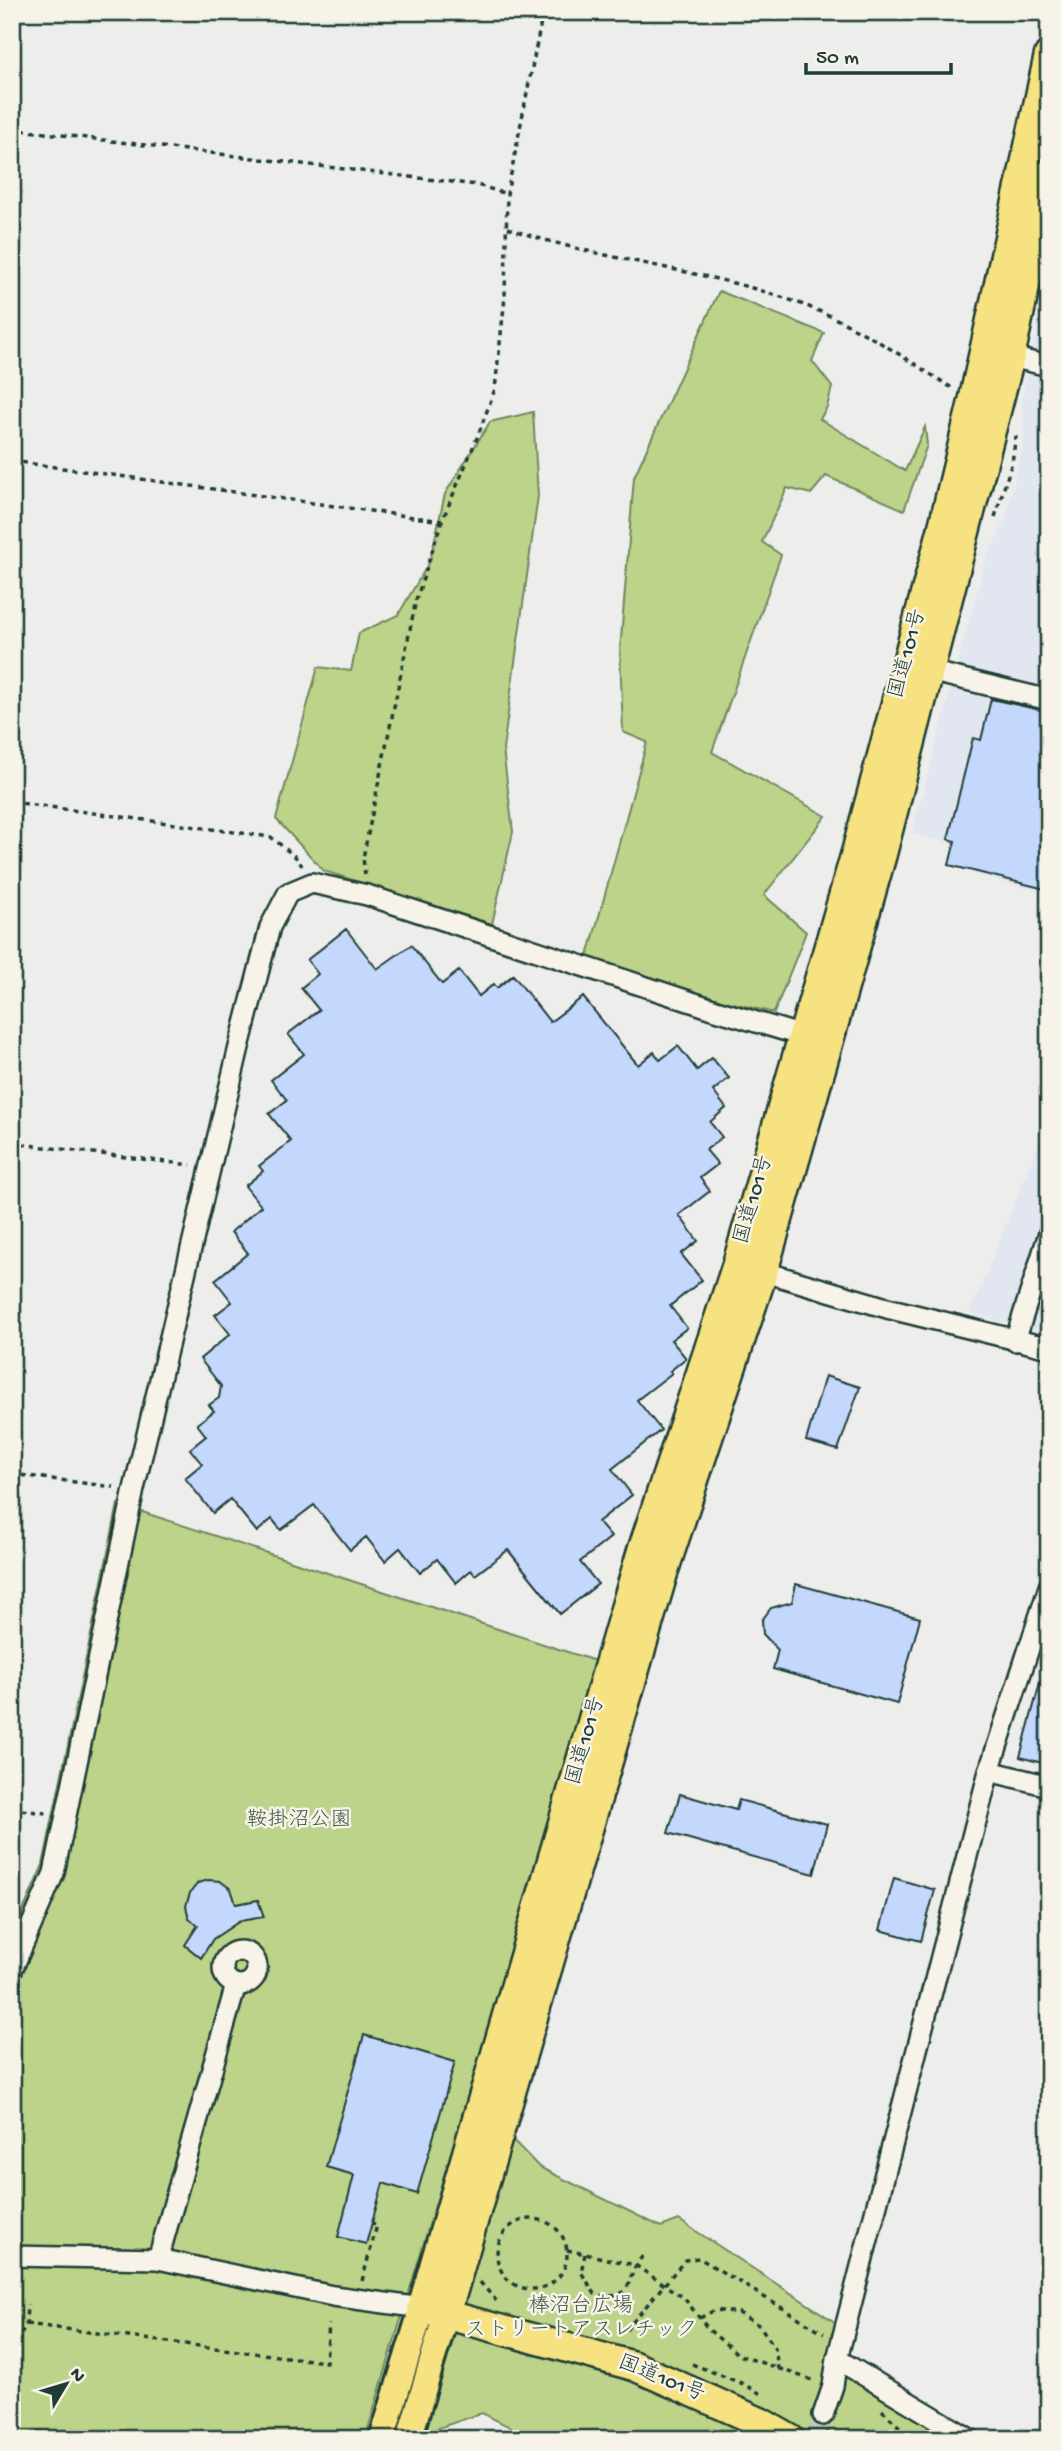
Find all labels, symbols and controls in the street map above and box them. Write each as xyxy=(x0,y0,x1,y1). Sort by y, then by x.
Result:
scale bar xyxy=(806,32,951,76)
text: 50 m xyxy=(816,47,859,72)
street label: 国道101号 xyxy=(884,606,933,702)
street label: 国道101号 xyxy=(729,1152,780,1248)
street label: 国道101号 xyxy=(561,1693,612,1789)
park label: 鞍掛沼公園 xyxy=(247,1808,352,1834)
park label: 棒沼台広場 ストリートアスレチック xyxy=(465,2293,697,2344)
north arrow xyxy=(32,2350,102,2420)
street label: 国道101号 xyxy=(614,2350,709,2409)
text: N xyxy=(64,2364,90,2388)

